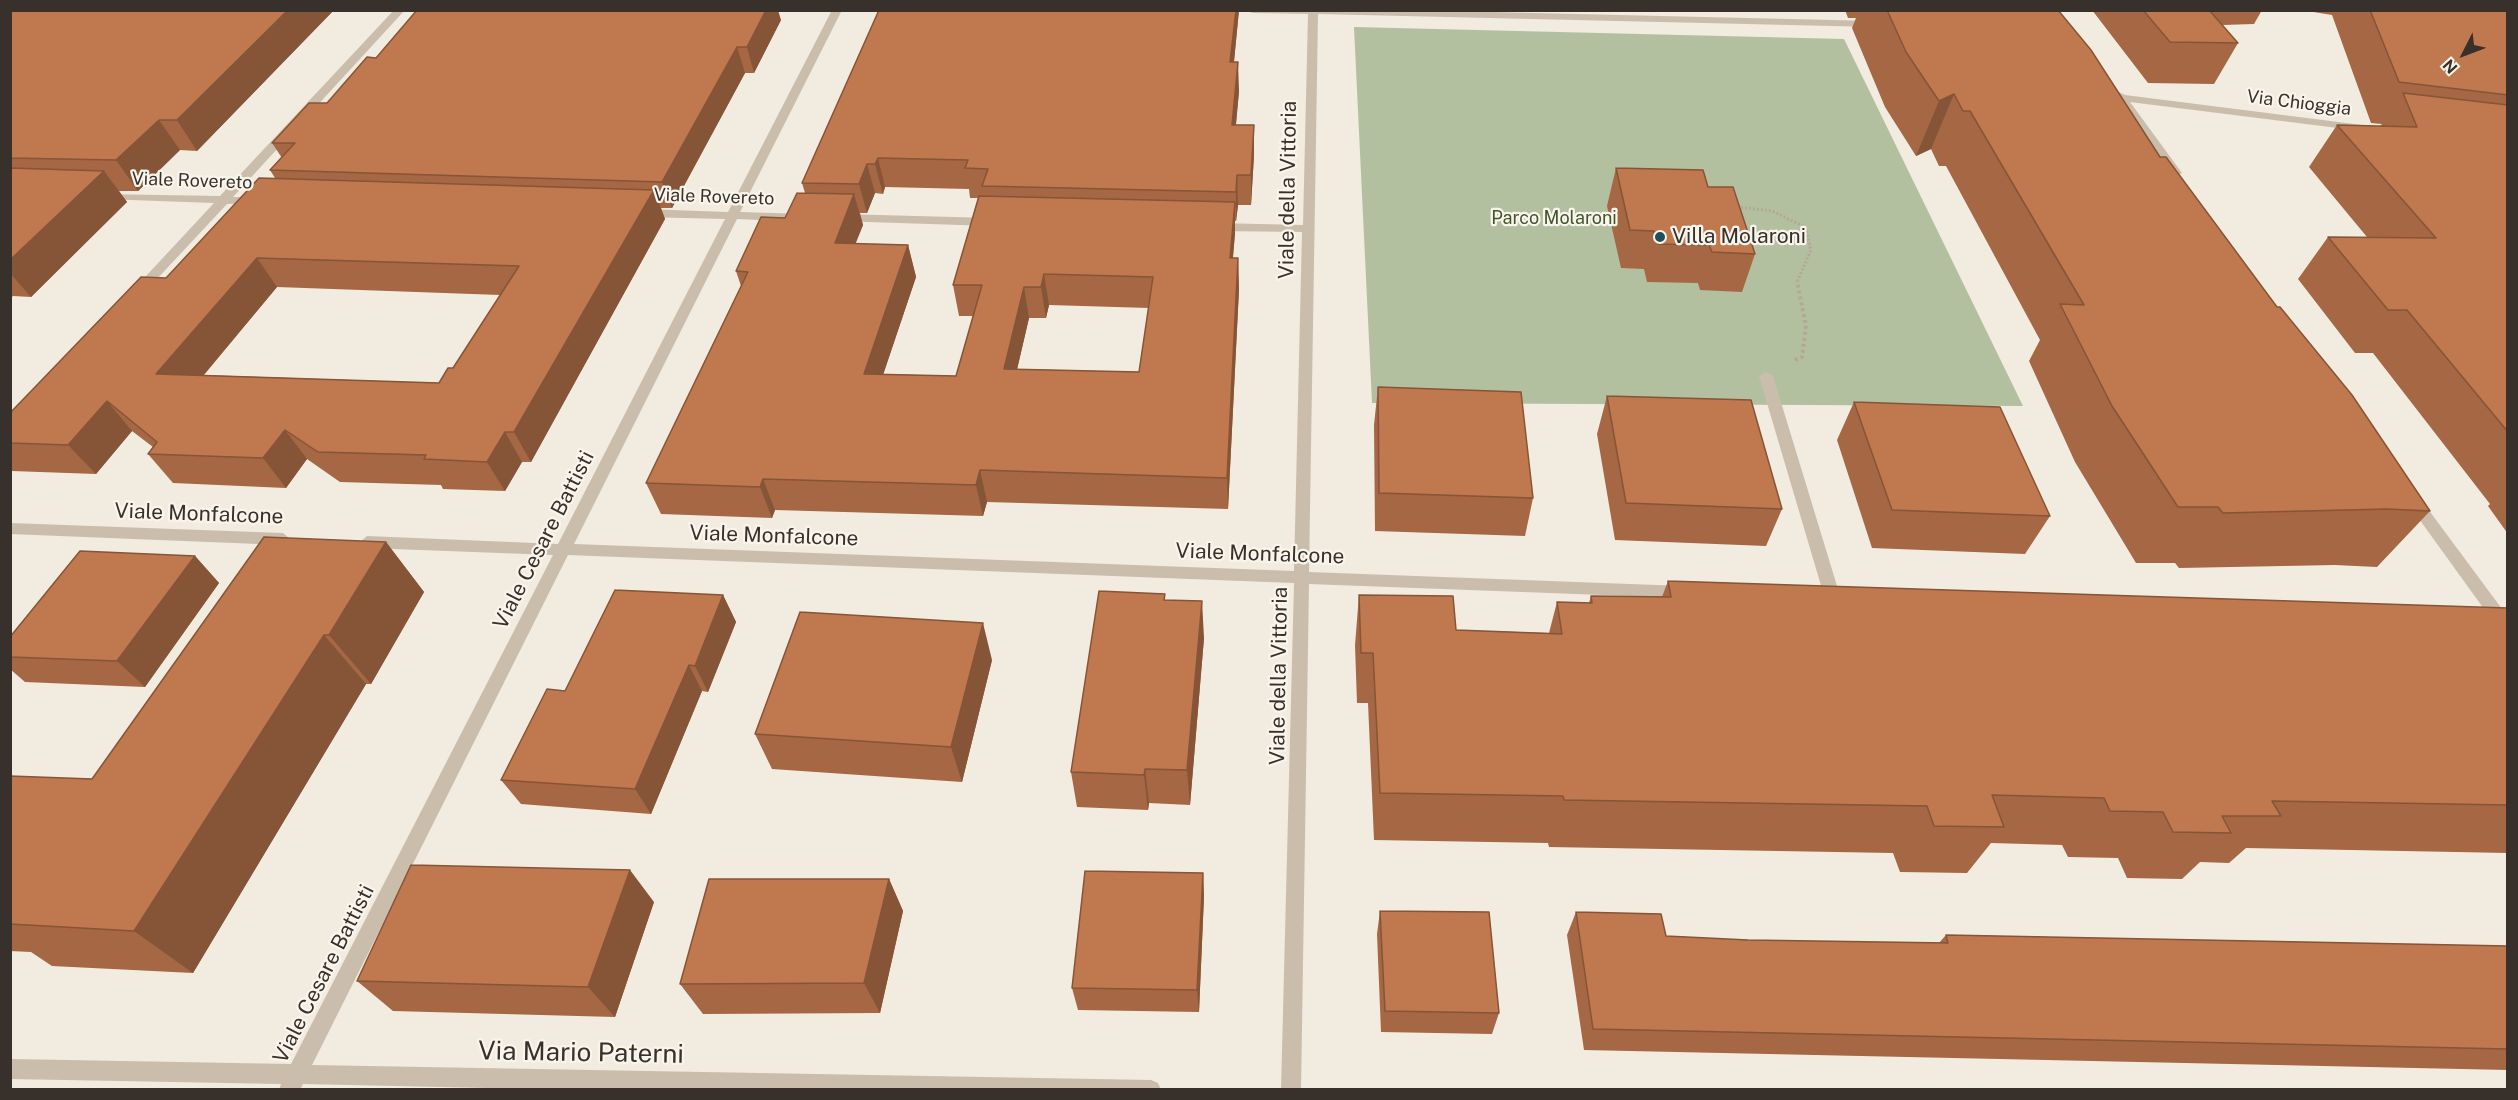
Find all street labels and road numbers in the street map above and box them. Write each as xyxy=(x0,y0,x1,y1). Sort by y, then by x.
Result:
street label: Via Chioggia xyxy=(2246,86,2352,120)
street label: Viale della Vittoria xyxy=(1274,101,1302,279)
street label: Viale Rovereto xyxy=(131,168,253,194)
street label: Viale Rovereto xyxy=(653,184,775,210)
street label: Viale Cesare Battisti xyxy=(488,447,600,633)
street label: Viale Monfalcone xyxy=(114,498,284,530)
street label: Viale Monfalcone xyxy=(689,520,859,552)
street label: Viale Monfalcone xyxy=(1175,538,1345,570)
street label: Viale della Vittoria xyxy=(1265,587,1293,765)
street label: Viale Cesare Battisti xyxy=(268,881,380,1067)
street label: Via Mario Paterni xyxy=(478,1036,684,1070)

